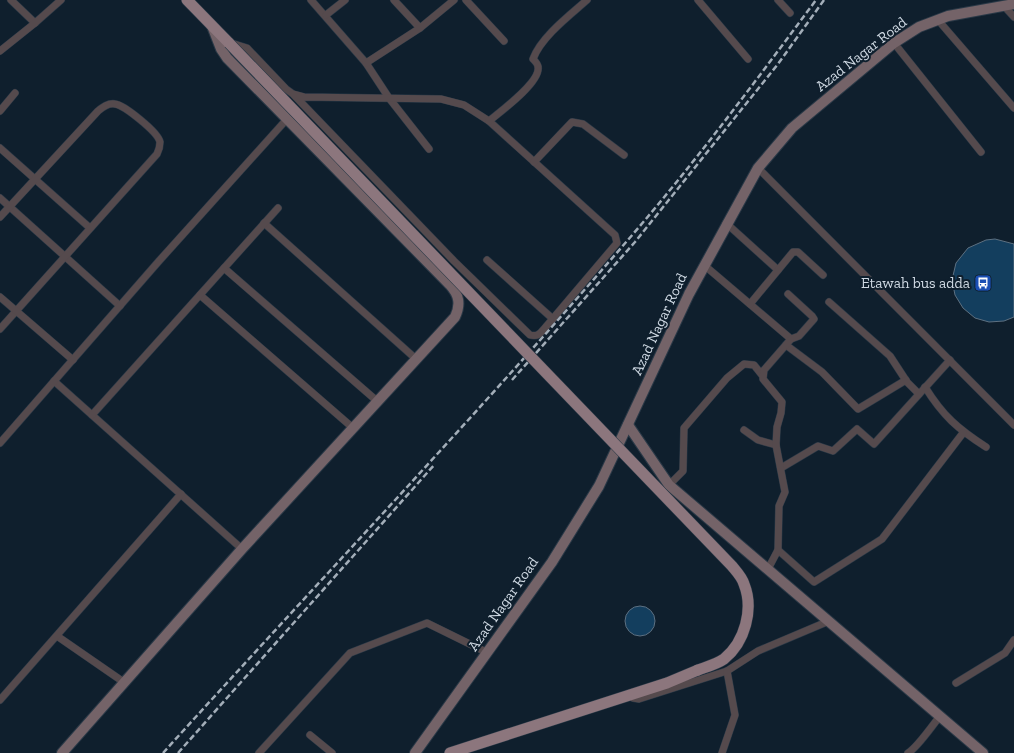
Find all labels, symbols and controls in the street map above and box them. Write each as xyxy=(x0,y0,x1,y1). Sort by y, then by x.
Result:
street label: Azad Nagar Road xyxy=(812,12,911,95)
street label: Azad Nagar Road xyxy=(627,269,691,378)
bus stop icon: Etawah bus adda xyxy=(973,273,993,293)
place label: Etawah bus adda xyxy=(861,274,970,292)
street label: Azad Nagar Road xyxy=(464,553,543,655)

